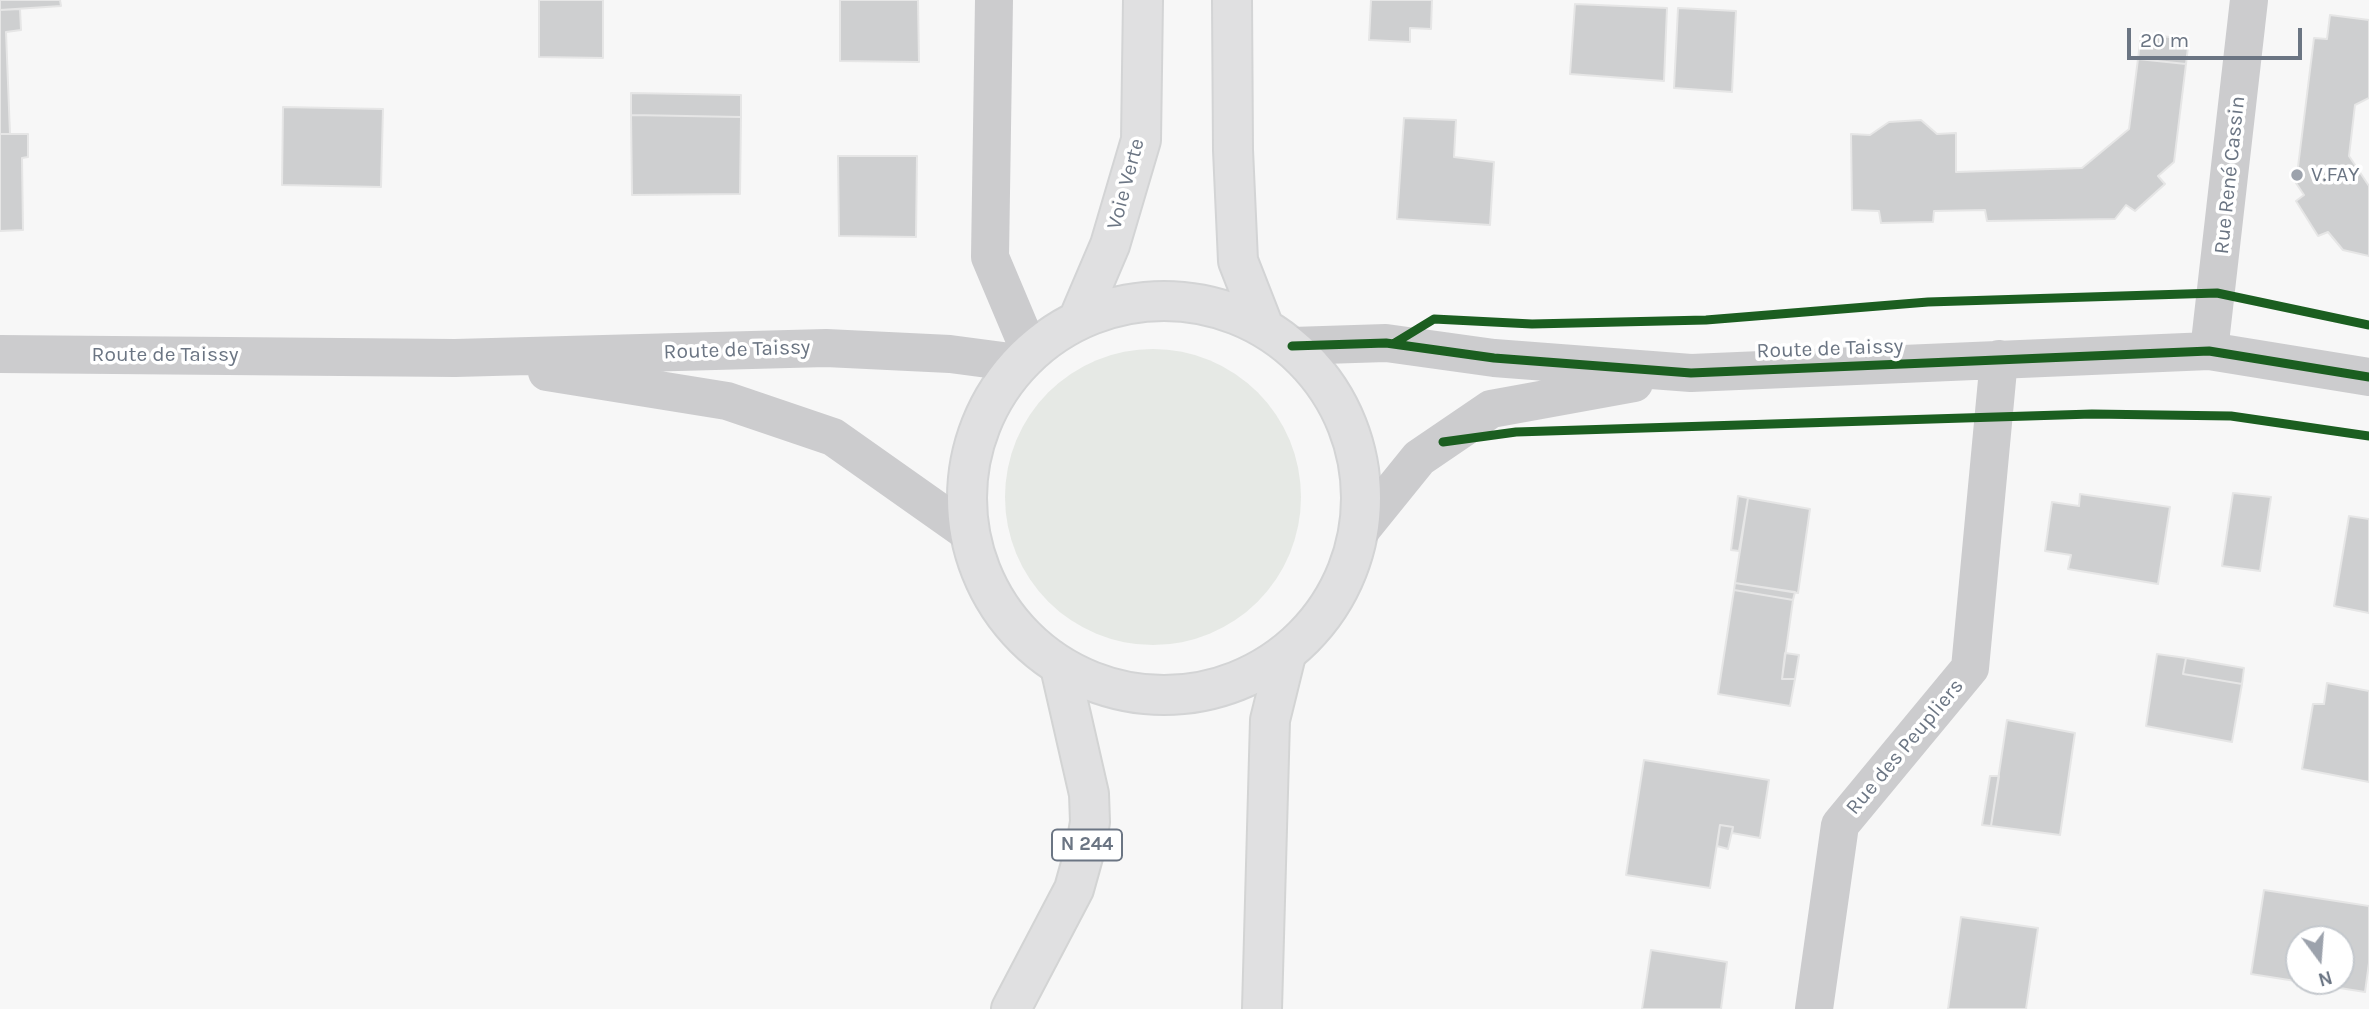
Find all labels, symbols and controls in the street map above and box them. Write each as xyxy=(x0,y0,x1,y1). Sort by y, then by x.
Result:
scale bar xyxy=(2131,14,2306,58)
text: 20 m xyxy=(2140,28,2189,52)
street label: Rue René Cassin xyxy=(2209,95,2251,255)
street label: Voie Verte xyxy=(1102,136,1150,232)
place label: V.FAY xyxy=(2311,162,2359,188)
marker: V.FAY xyxy=(2289,167,2305,183)
street label: Route de Taissy xyxy=(1756,334,1904,364)
street label: Route de Taissy xyxy=(663,335,811,365)
street label: Route de Taissy xyxy=(92,342,238,368)
street label: Rue des Peupliers xyxy=(1841,674,1969,820)
road number: N 244 xyxy=(1052,830,1122,860)
north arrow xyxy=(2285,925,2355,995)
text: N xyxy=(2316,966,2335,991)

